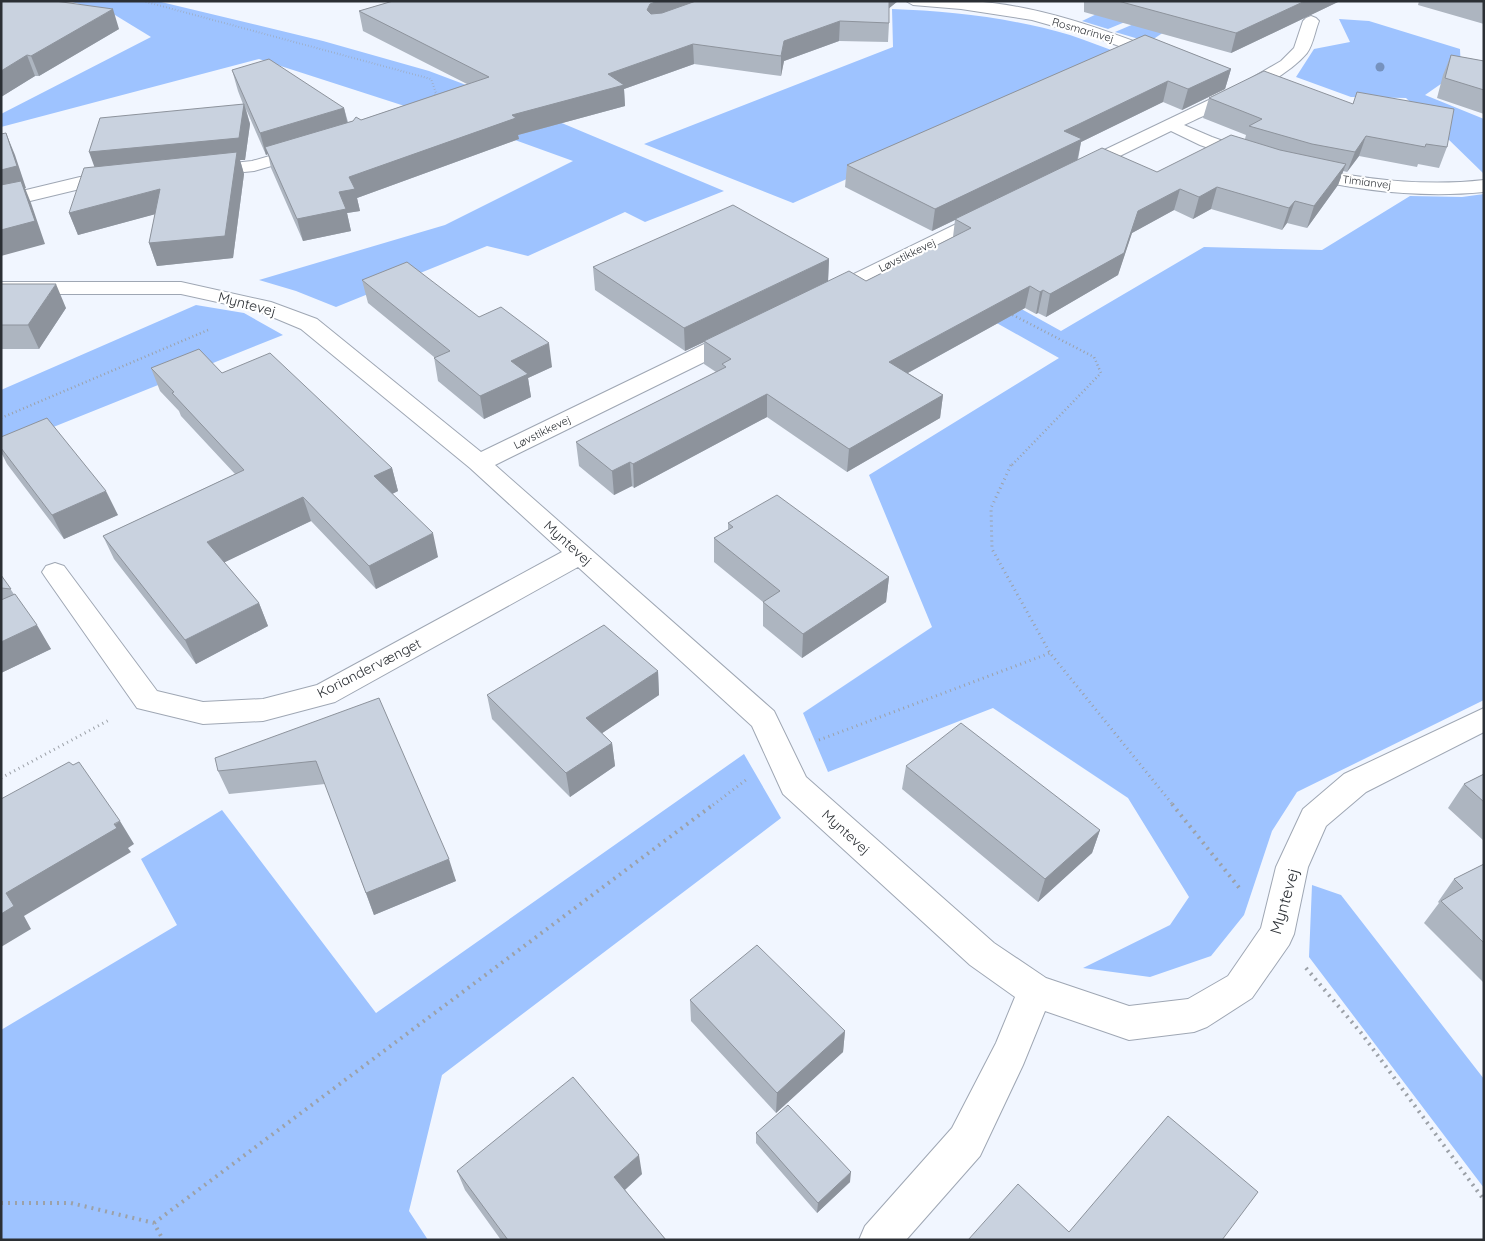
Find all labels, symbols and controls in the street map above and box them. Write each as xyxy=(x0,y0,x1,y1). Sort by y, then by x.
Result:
street label: Rosmarinvej xyxy=(1050,14,1116,46)
street label: Timianvej xyxy=(1342,172,1392,192)
street label: Løvstikkevej xyxy=(876,235,938,275)
street label: Myntevej xyxy=(216,288,278,320)
street label: Løvstikkevej xyxy=(511,412,573,452)
street label: Myntevej xyxy=(540,517,596,569)
street label: Koriandervænget xyxy=(314,634,424,702)
street label: Myntevej xyxy=(818,806,874,858)
street label: Myntevej xyxy=(1265,866,1303,936)

